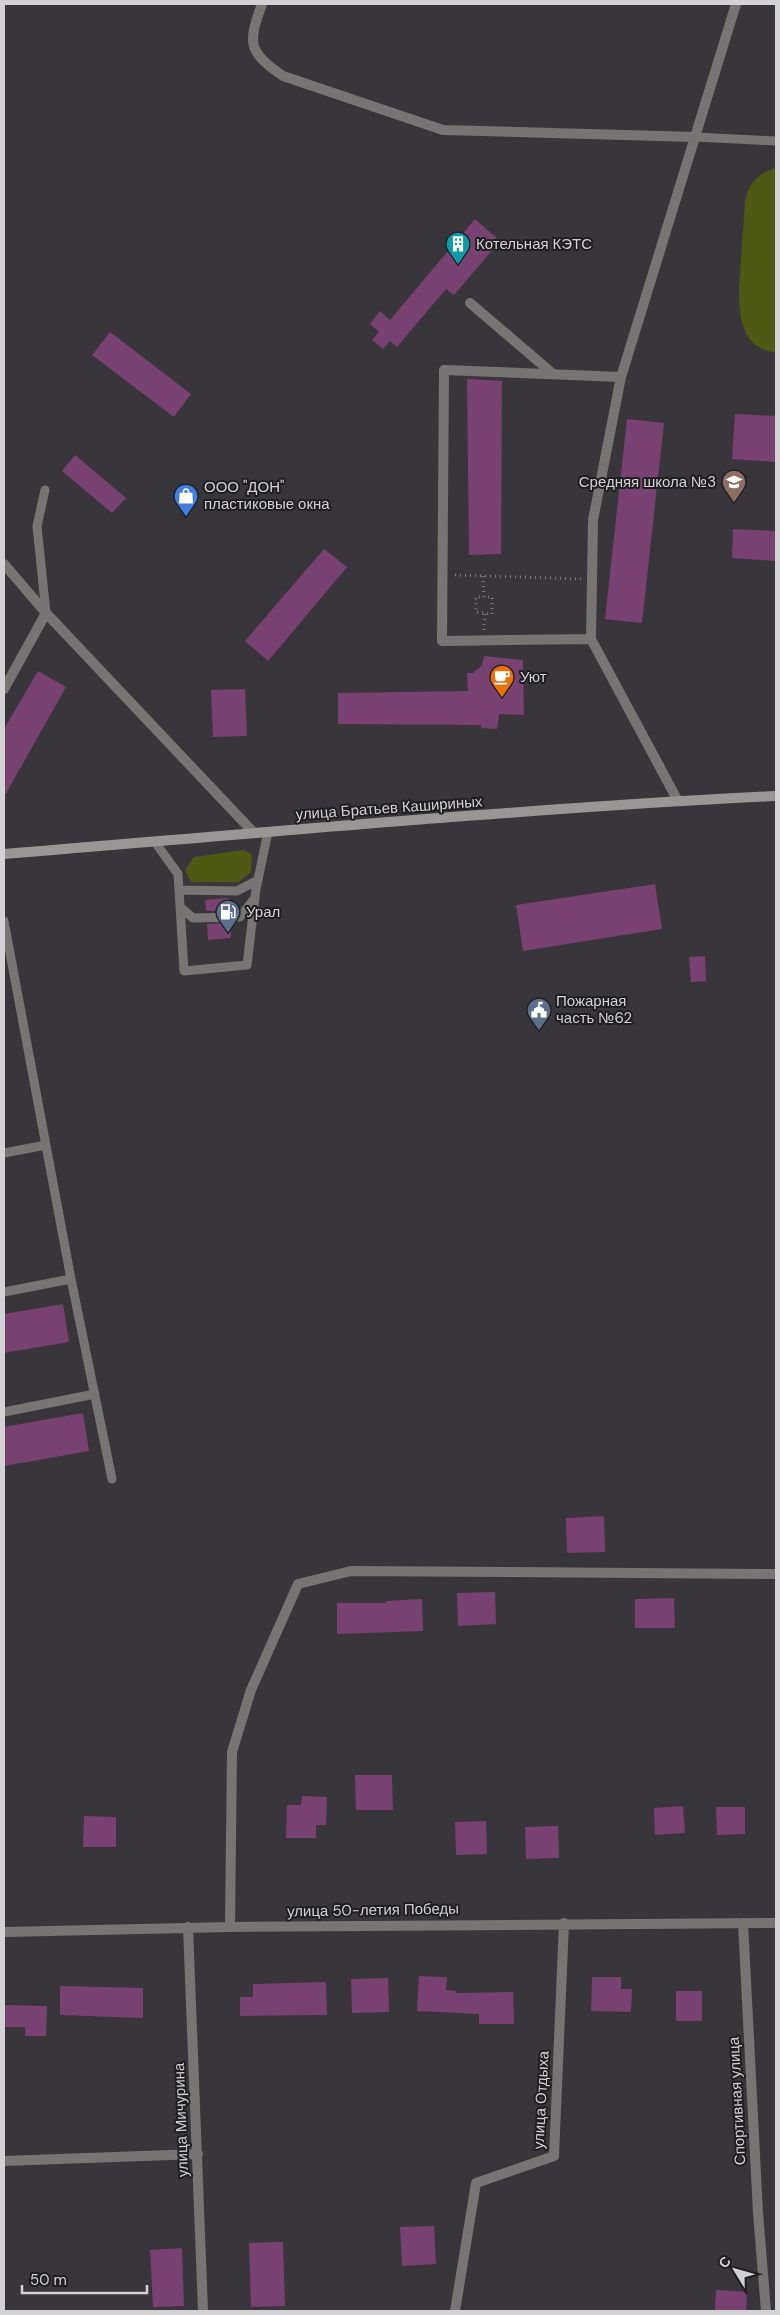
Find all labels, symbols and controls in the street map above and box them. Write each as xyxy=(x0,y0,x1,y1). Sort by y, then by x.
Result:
building icon: Котельная КЭТС xyxy=(445,231,471,265)
place label: Котельная КЭТС xyxy=(476,234,592,254)
school or university icon: Средняя школа №3 xyxy=(721,469,747,503)
place label: Средняя школа №3 xyxy=(579,472,716,492)
place label: ООО "ДОН" пластиковые окна xyxy=(204,477,330,514)
shop icon: ООО "ДОН" пластиковые окна xyxy=(173,483,199,517)
cafe icon: Уют xyxy=(489,664,515,698)
place label: Уют xyxy=(520,667,547,687)
street label: улица Братьев Кашириных xyxy=(295,791,484,825)
fuel station icon: Урал xyxy=(215,899,241,933)
place label: Урал xyxy=(246,902,280,922)
place label: Пожарная часть №62 xyxy=(556,991,632,1028)
public building icon: Пожарная часть №62 xyxy=(526,997,552,1031)
street label: улица 50-летия Победы xyxy=(287,1899,459,1921)
street label: Спортивная улица xyxy=(724,2036,750,2166)
street label: улица Отдыха xyxy=(528,2050,554,2150)
street label: улица Мичурина xyxy=(169,2062,193,2178)
north arrow xyxy=(710,2245,760,2295)
text: С xyxy=(714,2253,735,2272)
scale bar xyxy=(22,2262,148,2294)
text: 50 m xyxy=(30,2270,67,2290)

